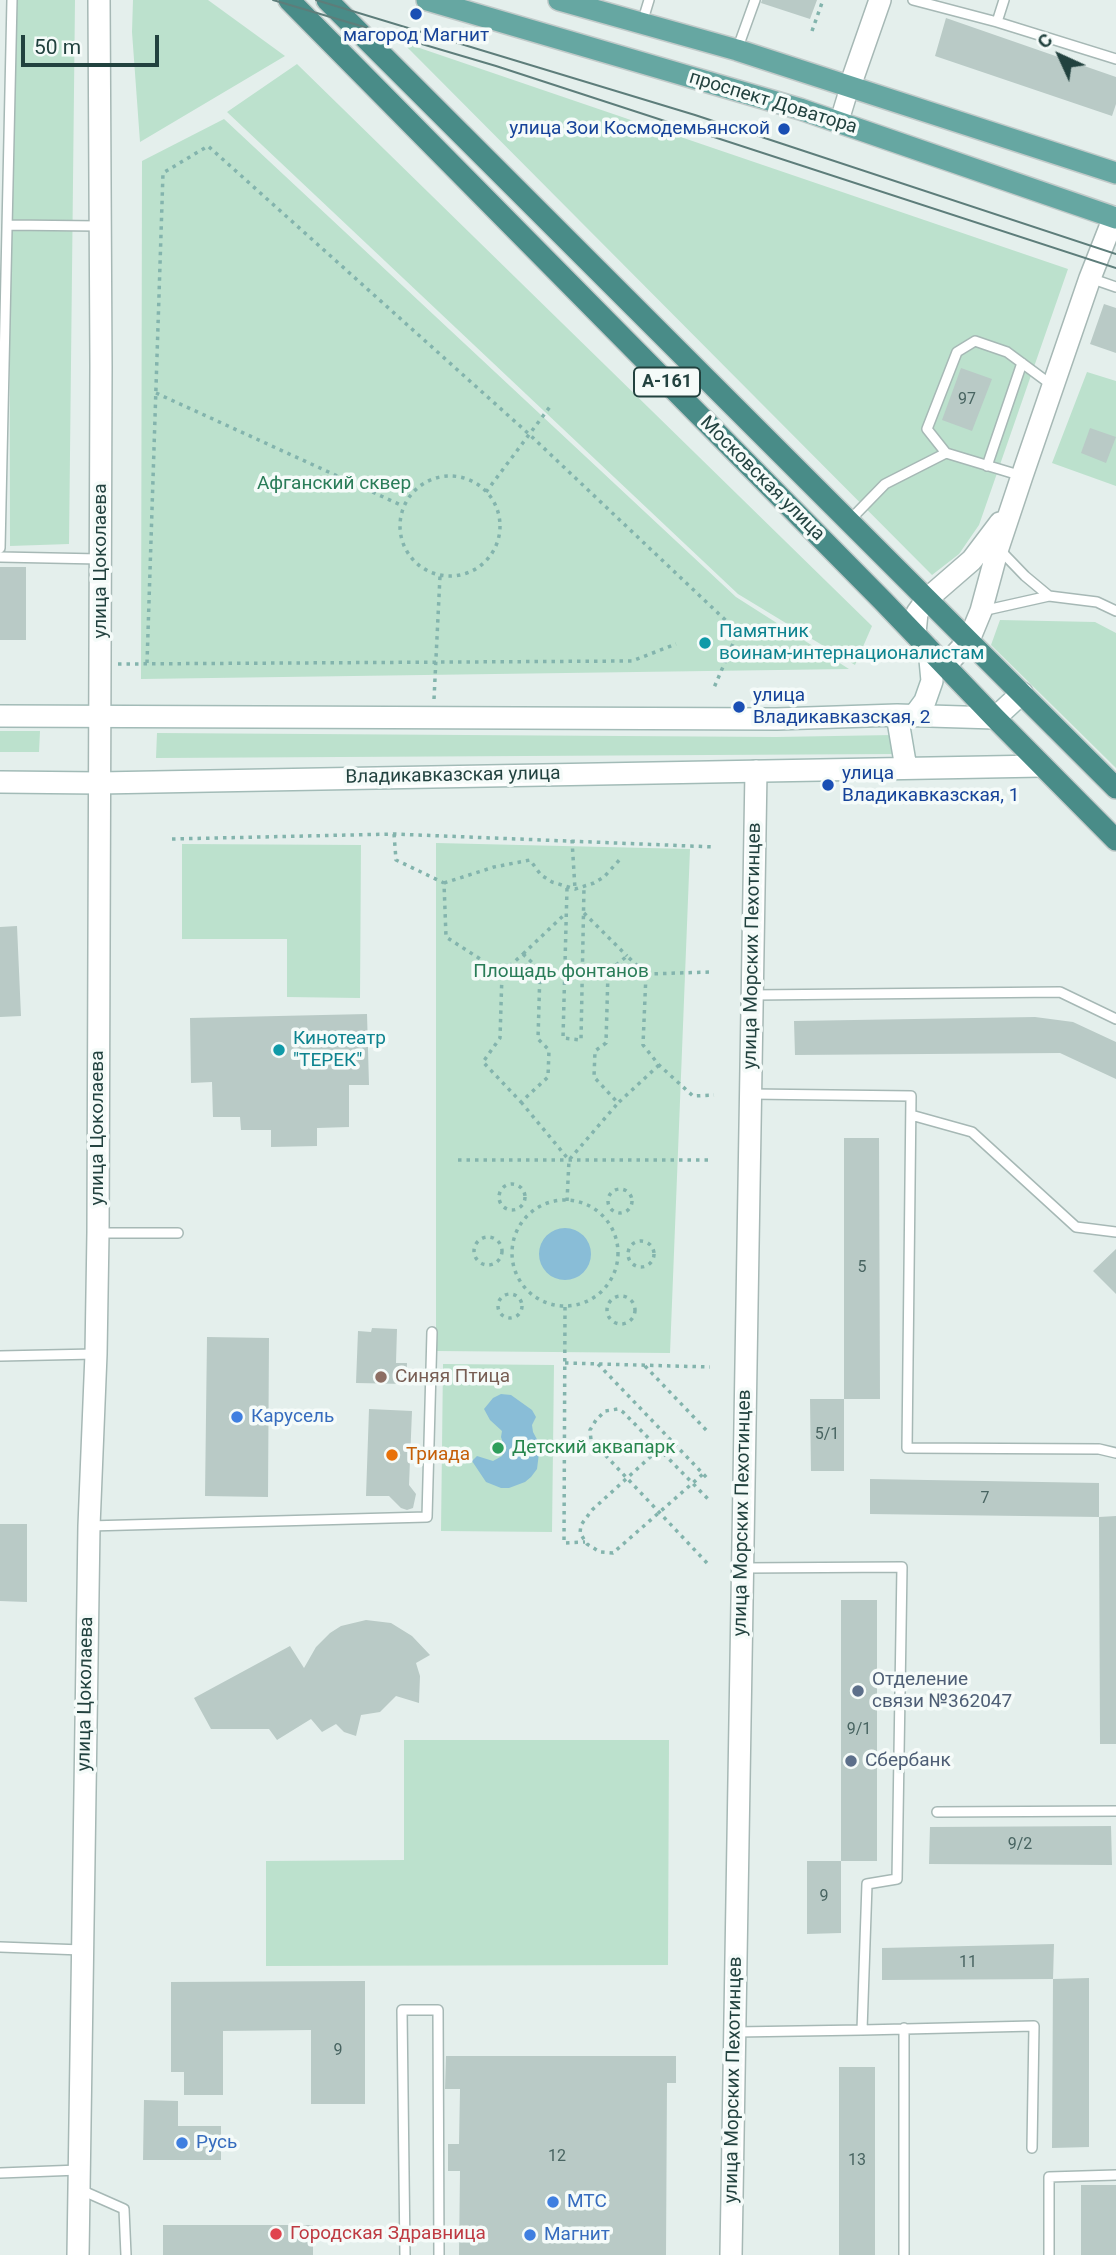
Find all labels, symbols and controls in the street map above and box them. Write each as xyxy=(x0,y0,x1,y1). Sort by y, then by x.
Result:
marker: магород Магнит xyxy=(408,6,424,22)
scale bar xyxy=(24,21,163,65)
north arrow xyxy=(1025,21,1095,91)
place label: магород Магнит xyxy=(343,25,489,47)
text: С xyxy=(1032,28,1057,53)
text: 50 m xyxy=(34,35,81,59)
street label: проспект Доватора xyxy=(686,67,860,139)
place label: улица Зои Космодемьянской xyxy=(509,118,770,140)
marker: улица Зои Космодемьянской xyxy=(776,121,792,137)
road number: А-161 xyxy=(634,368,700,396)
house number: 97 xyxy=(958,390,976,410)
street label: Московская улица xyxy=(695,412,829,546)
park label: Афганский сквер xyxy=(257,473,411,495)
street label: улица Цоколаева xyxy=(90,484,112,638)
place label: Памятник воинам-интернационалистам xyxy=(719,621,984,665)
marker: Памятник воинам-интернационалистам xyxy=(697,635,713,651)
place label: улица Владикавказская, 2 xyxy=(753,685,930,729)
marker: улица Владикавказская, 2 xyxy=(731,699,747,715)
street label: Владикавказская улица xyxy=(345,763,561,789)
place label: улица Владикавказская, 1 xyxy=(842,763,1019,807)
marker: улица Владикавказская, 1 xyxy=(820,777,836,793)
street label: улица Морских Пехотинцев xyxy=(739,822,767,1070)
park label: Площадь фонтанов xyxy=(473,961,649,983)
place label: Кинотеатр "ТЕРЕК" xyxy=(293,1028,386,1072)
marker: Кинотеатр "ТЕРЕК" xyxy=(271,1042,287,1058)
street label: улица Цоколаева xyxy=(87,1051,109,1205)
house number: 5 xyxy=(858,1258,866,1278)
place label: Синяя Птица xyxy=(395,1366,510,1388)
marker: Синяя Птица xyxy=(373,1369,389,1385)
street label: улица Морских Пехотинцев xyxy=(729,1389,757,1637)
place label: Карусель xyxy=(251,1406,334,1428)
marker: Карусель xyxy=(229,1409,245,1425)
house number: 5/1 xyxy=(815,1425,839,1445)
place label: Детский аквапарк xyxy=(512,1437,676,1459)
marker: Детский аквапарк xyxy=(490,1440,506,1456)
place label: Триада xyxy=(406,1444,470,1466)
marker: Триада xyxy=(384,1447,400,1463)
house number: 7 xyxy=(981,1489,989,1509)
street label: улица Цоколаева xyxy=(73,1616,99,1772)
place label: Отделение связи №362047 xyxy=(872,1669,1012,1713)
marker: Отделение связи №362047 xyxy=(850,1683,866,1699)
house number: 9/1 xyxy=(847,1720,871,1740)
place label: Сбербанк xyxy=(865,1750,951,1772)
marker: Сбербанк xyxy=(843,1753,859,1769)
house number: 9/2 xyxy=(1008,1835,1032,1855)
house number: 9 xyxy=(820,1887,828,1907)
house number: 11 xyxy=(959,1953,977,1973)
street label: улица Морских Пехотинцев xyxy=(720,1956,748,2204)
house number: 9 xyxy=(334,2041,342,2061)
place label: Русь xyxy=(196,2132,237,2154)
marker: Русь xyxy=(174,2135,190,2151)
house number: 12 xyxy=(548,2147,566,2167)
house number: 13 xyxy=(848,2151,866,2171)
place label: МТС xyxy=(567,2191,607,2213)
marker: МТС xyxy=(545,2194,561,2210)
place label: Городская Здравница xyxy=(290,2223,486,2245)
place label: Магнит xyxy=(544,2224,610,2246)
marker: Городская Здравница xyxy=(268,2226,284,2242)
marker: Магнит xyxy=(522,2227,538,2243)

